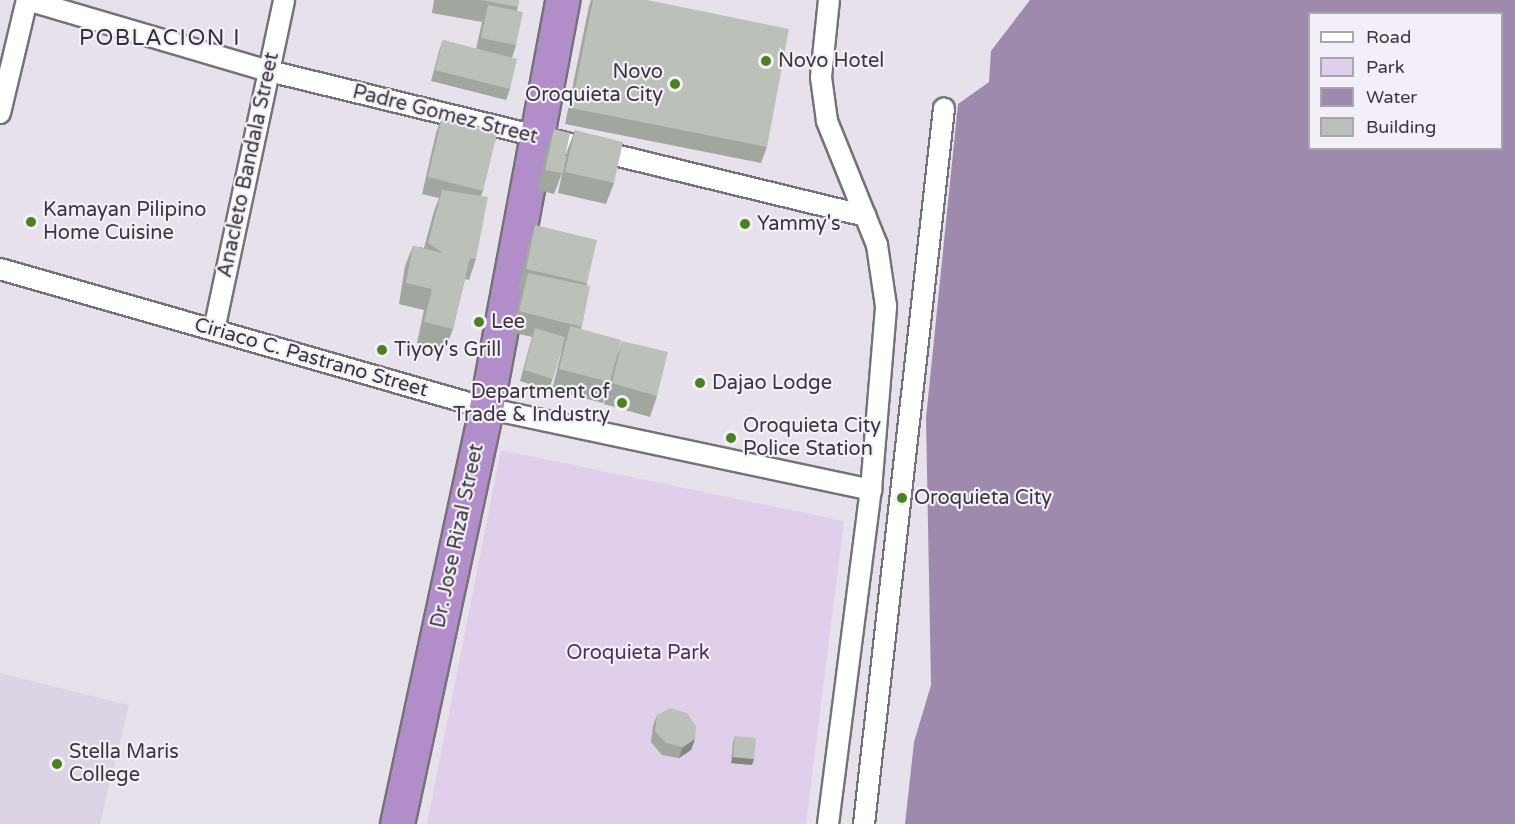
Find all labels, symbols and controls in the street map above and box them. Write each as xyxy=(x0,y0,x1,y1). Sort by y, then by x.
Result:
legend xyxy=(1308,12,1503,150)
district label: POBLACION I xyxy=(79,26,241,52)
text: Road xyxy=(1366,26,1411,48)
place label: Novo Hotel xyxy=(778,49,884,73)
street label: Anacleto Bandala Street xyxy=(213,50,285,280)
marker: Novo Hotel xyxy=(759,54,773,68)
text: Park xyxy=(1366,56,1404,78)
place label: Novo Oroquieta City xyxy=(525,60,663,107)
marker: Novo Oroquieta City xyxy=(668,77,682,91)
street label: Padre Gomez Street xyxy=(350,80,540,150)
text: Water xyxy=(1366,86,1417,108)
text: Building xyxy=(1366,116,1436,138)
place label: Kamayan Pilipino Home Cuisine xyxy=(43,198,206,245)
place label: Yammy's xyxy=(757,212,841,236)
marker: Kamayan Pilipino Home Cuisine xyxy=(24,215,38,229)
marker: Yammy's xyxy=(738,217,752,231)
place label: Lee xyxy=(491,310,525,334)
street label: Ciriaco C. Pastrano Street xyxy=(191,313,431,403)
marker: Lee xyxy=(472,315,486,329)
place label: Tiyoy's Grill xyxy=(394,338,501,362)
marker: Tiyoy's Grill xyxy=(375,343,389,357)
place label: Dajao Lodge xyxy=(712,371,832,395)
marker: Dajao Lodge xyxy=(693,376,707,390)
place label: Department of Trade & Industry xyxy=(453,380,610,427)
marker: Department of Trade & Industry xyxy=(615,396,629,410)
place label: Oroquieta City Police Station xyxy=(743,414,881,461)
marker: Oroquieta City Police Station xyxy=(724,431,738,445)
street label: Dr. Jose Rizal Street xyxy=(427,442,489,630)
place label: Oroquieta City xyxy=(914,486,1052,510)
marker: Oroquieta City xyxy=(895,491,909,505)
park label: Oroquieta Park xyxy=(566,641,710,665)
place label: Stella Maris College xyxy=(69,740,179,787)
marker: Stella Maris College xyxy=(50,757,64,771)

